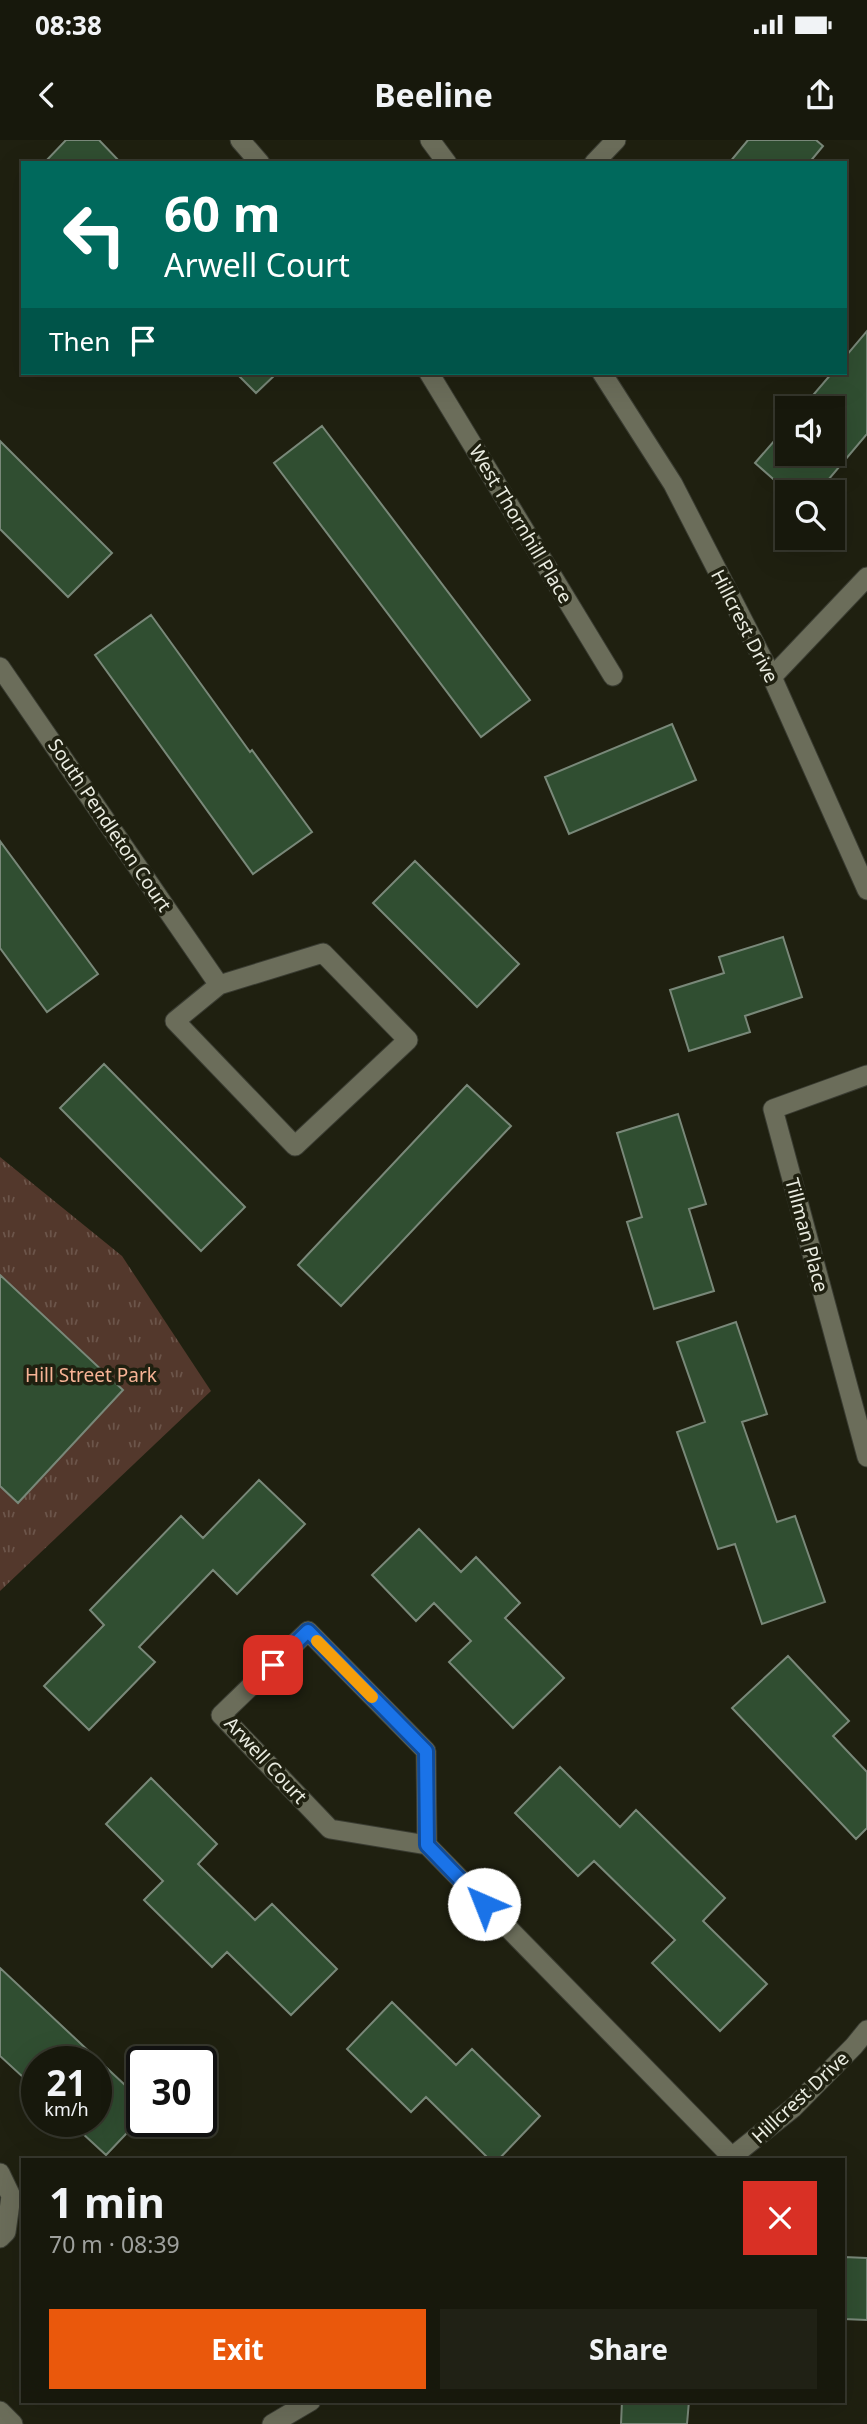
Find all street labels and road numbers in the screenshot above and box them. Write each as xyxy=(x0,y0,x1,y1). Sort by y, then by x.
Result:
street label: West Thornhill Place xyxy=(463,440,579,608)
street label: Hillcrest Drive xyxy=(705,565,785,687)
street label: South Pendleton Court xyxy=(42,733,178,917)
street label: Tillman Place xyxy=(779,1175,835,1295)
street label: Arwell Court xyxy=(219,1711,313,1809)
street label: Hillcrest Drive xyxy=(746,2045,854,2149)

